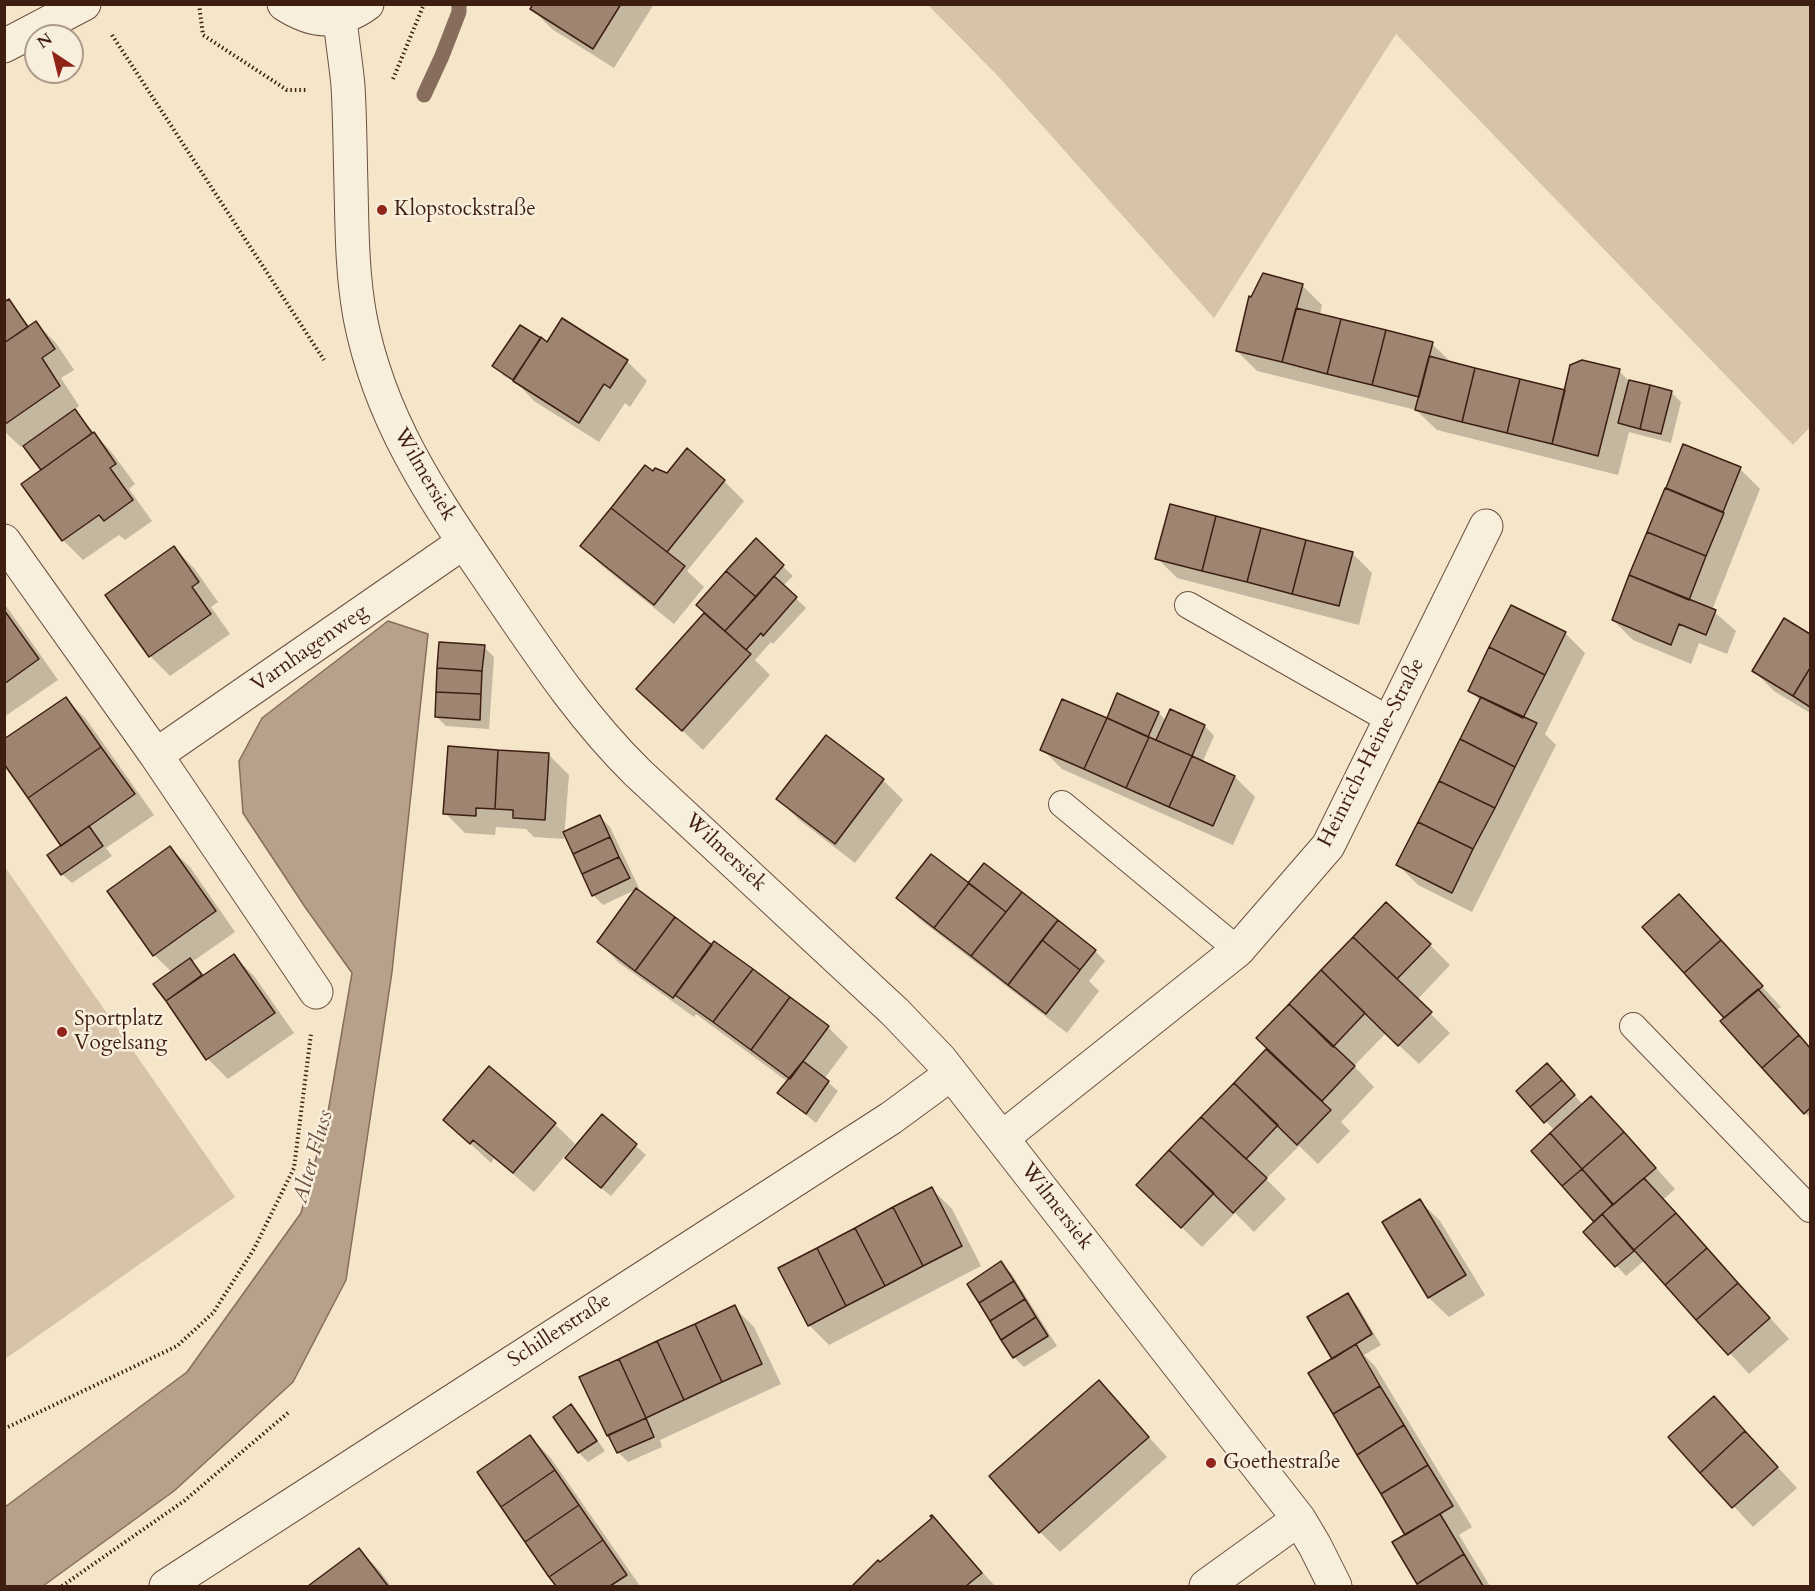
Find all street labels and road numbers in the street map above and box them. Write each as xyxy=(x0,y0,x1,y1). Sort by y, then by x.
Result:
street label: Wilmersiek xyxy=(387,424,461,526)
street label: Varnhagenweg xyxy=(247,600,373,698)
street label: Heinrich-Heine-Straße xyxy=(1313,654,1431,852)
street label: Wilmersiek xyxy=(679,809,771,897)
street label: Wilmersiek xyxy=(1014,1159,1098,1255)
street label: Schillerstraße xyxy=(504,1288,616,1374)

